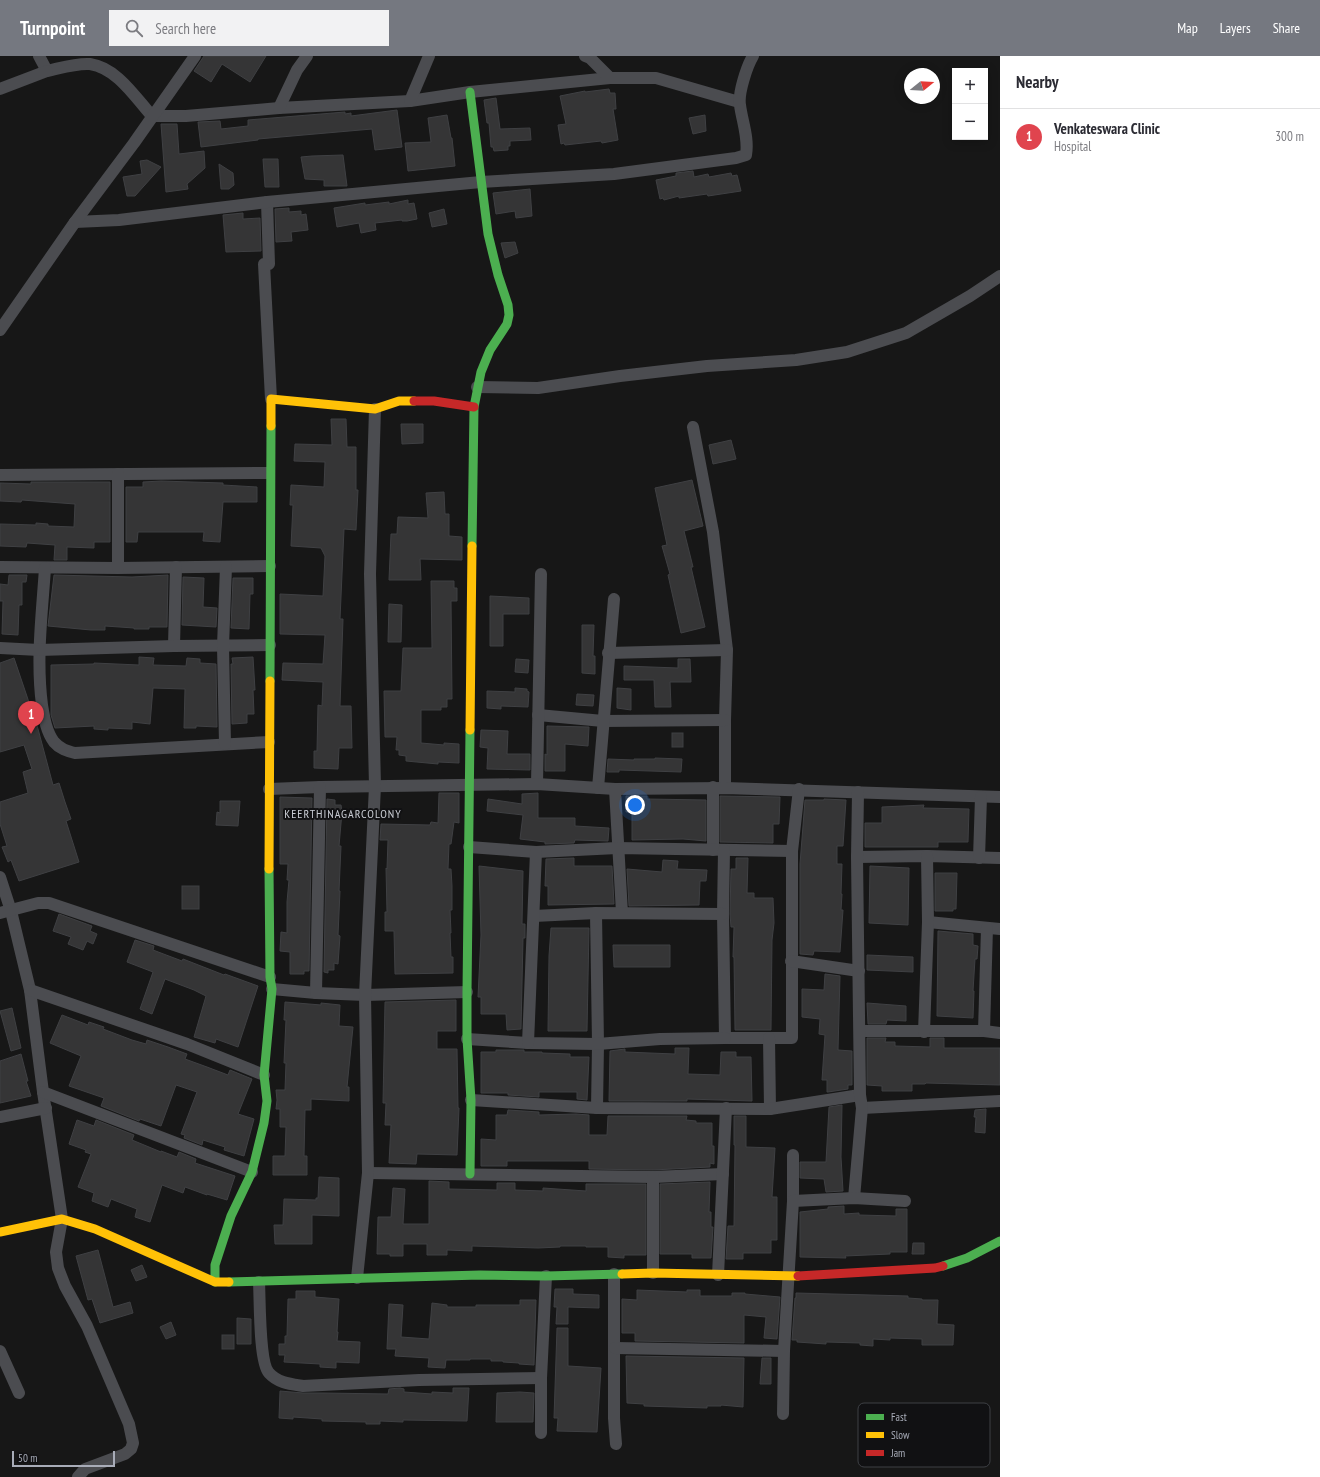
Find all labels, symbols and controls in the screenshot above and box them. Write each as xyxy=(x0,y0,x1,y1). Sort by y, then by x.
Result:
search box xyxy=(109,10,389,46)
text: Turnpoint xyxy=(20,16,85,40)
icon: search xyxy=(123,17,145,39)
text: Search here xyxy=(155,19,216,38)
text: Map xyxy=(1177,19,1198,37)
text: Layers xyxy=(1220,19,1251,37)
text: Share xyxy=(1273,19,1300,37)
north arrow xyxy=(904,68,940,104)
map controls xyxy=(952,68,988,140)
button: + xyxy=(952,68,988,104)
text: Nearby xyxy=(1016,71,1059,93)
button: − xyxy=(952,104,988,140)
text: Venkateswara Clinic xyxy=(1054,119,1160,138)
text: 1 xyxy=(1026,128,1032,145)
text: 300 m xyxy=(1275,128,1304,145)
text: Hospital xyxy=(1054,138,1091,155)
pin: 1 xyxy=(18,701,44,734)
your location xyxy=(625,795,645,815)
district label: KEERTHINAGARCOLONY xyxy=(284,806,402,821)
legend xyxy=(858,1403,990,1467)
text: Fast xyxy=(891,1410,907,1424)
text: Slow xyxy=(891,1428,910,1442)
text: Jam xyxy=(890,1446,905,1460)
scale bar xyxy=(12,1449,115,1468)
text: 50 m xyxy=(18,1451,37,1465)

